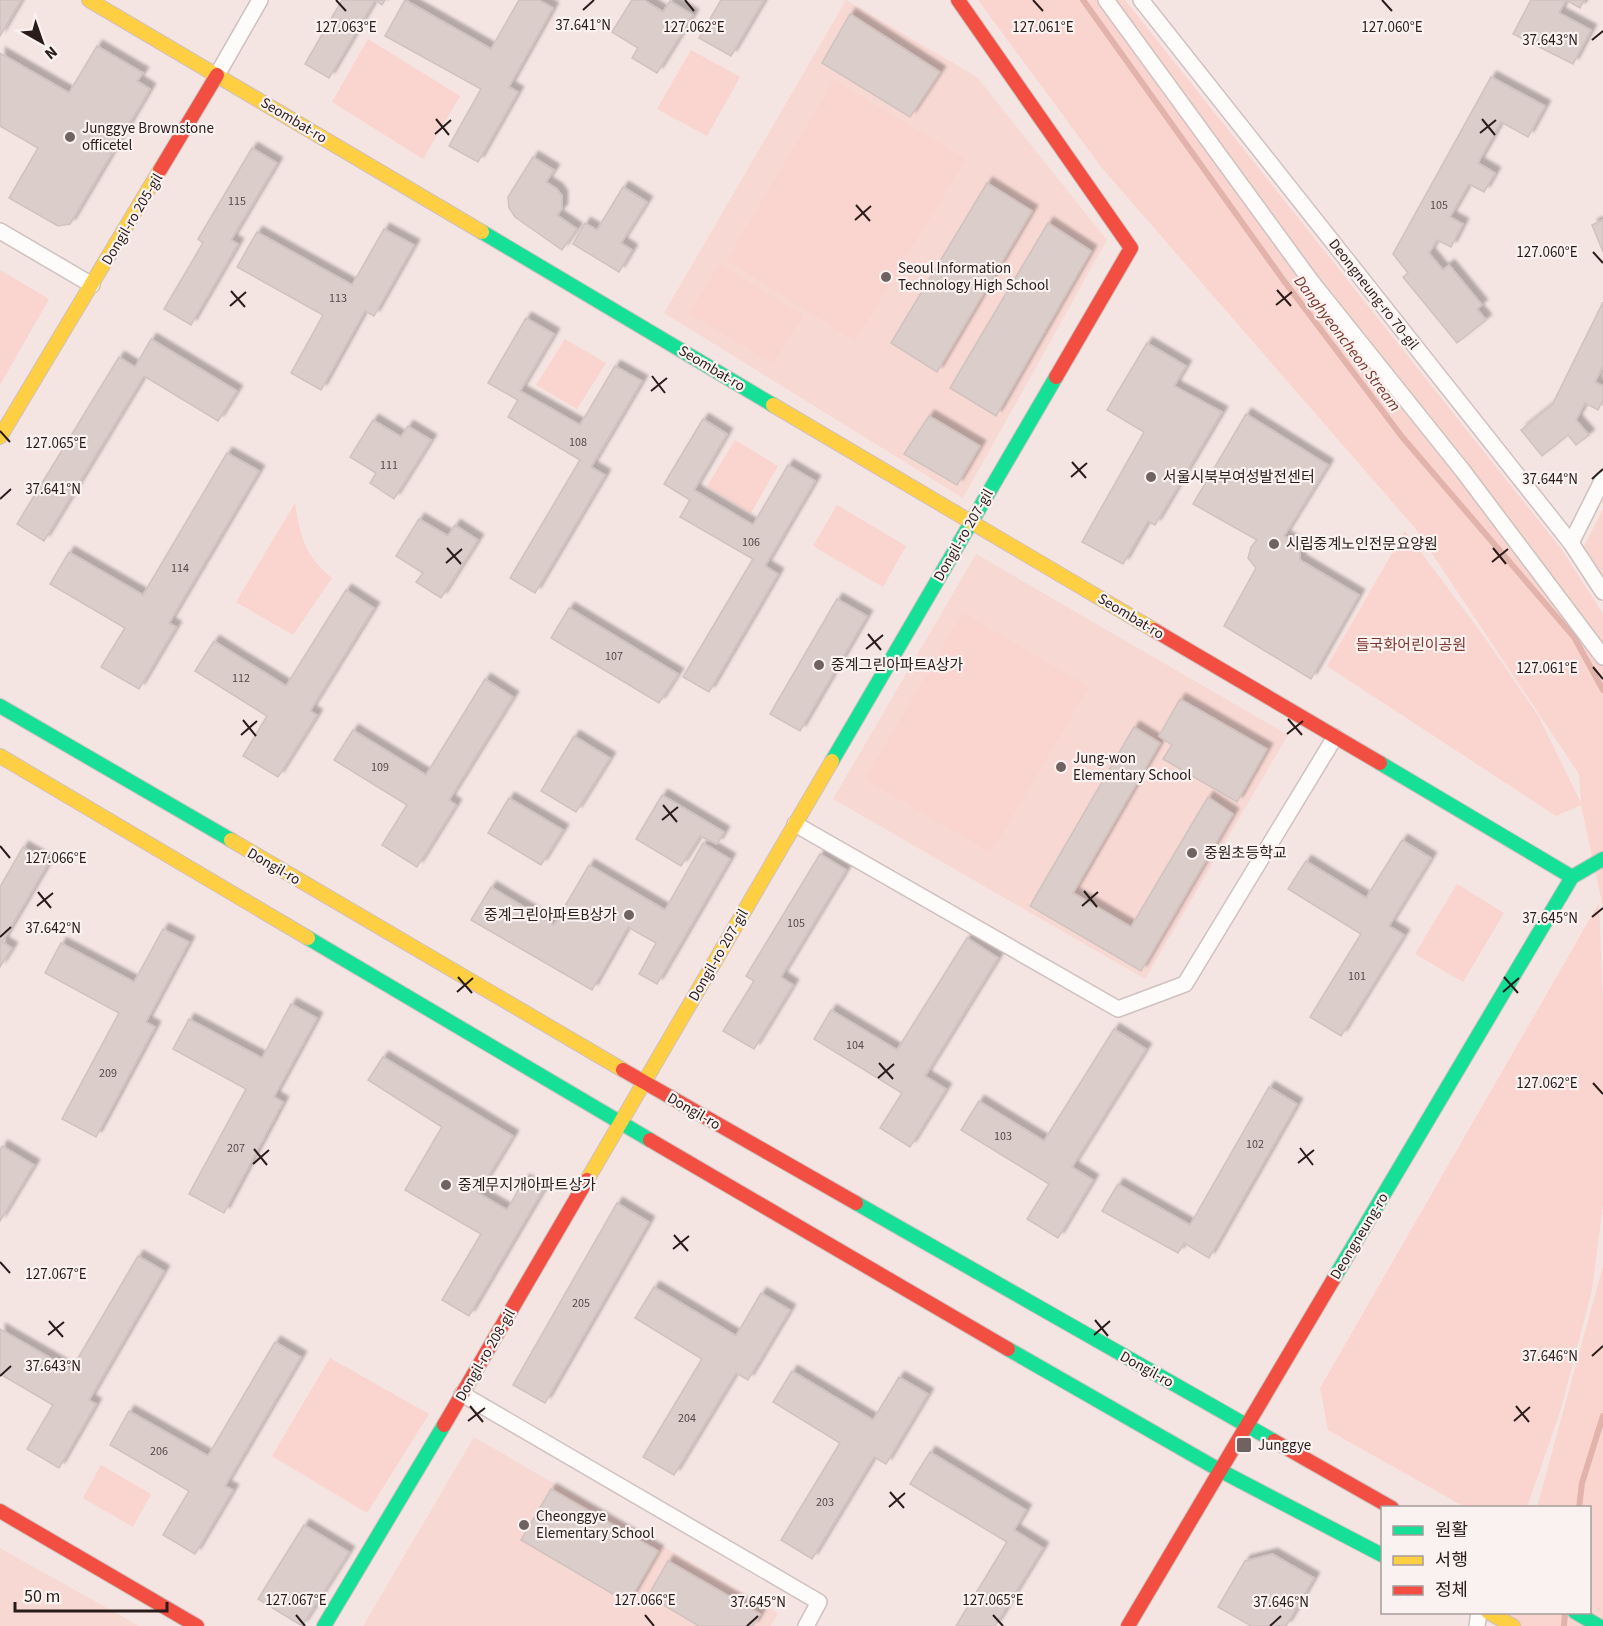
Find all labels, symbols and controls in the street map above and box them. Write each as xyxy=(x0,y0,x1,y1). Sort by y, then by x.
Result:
north arrow xyxy=(12,12,72,72)
text: 37.641°N xyxy=(555,15,611,36)
text: 127.063°E xyxy=(315,17,377,38)
text: 127.062°E xyxy=(663,17,725,38)
text: 127.061°E xyxy=(1012,17,1074,38)
text: 127.060°E xyxy=(1361,17,1423,38)
text: 37.643°N xyxy=(1522,30,1578,51)
text: N xyxy=(40,41,62,65)
street label: Seombat-ro xyxy=(257,92,331,148)
place label: Junggye Brownstone officetel xyxy=(82,118,214,156)
marker: Junggye Brownstone officetel xyxy=(63,130,77,144)
street label: Dongil-ro 205-gil xyxy=(97,169,168,269)
house number: 115 xyxy=(228,193,246,210)
house number: 105 xyxy=(1430,197,1448,214)
street label: Deongneung-ro 70-gil xyxy=(1324,234,1424,354)
text: 127.060°E xyxy=(1516,242,1578,263)
place label: Seoul Information Technology High School xyxy=(898,258,1049,296)
marker: Seoul Information Technology High School xyxy=(879,270,893,284)
water label: Danghyeoncheon Stream xyxy=(1289,271,1406,416)
house number: 113 xyxy=(329,290,347,307)
street label: Seombat-ro xyxy=(675,340,749,396)
text: 127.065°E xyxy=(25,433,87,454)
house number: 108 xyxy=(569,434,587,451)
house number: 111 xyxy=(380,457,398,474)
place label: 서울시북부여성발전센터 xyxy=(1163,467,1315,488)
text: 37.644°N xyxy=(1522,469,1578,490)
marker: 서울시북부여성발전센터 xyxy=(1144,470,1158,484)
text: 37.641°N xyxy=(25,479,81,500)
street label: Dongil-ro 207-gil xyxy=(928,485,999,585)
house number: 106 xyxy=(742,534,760,551)
place label: 시립중계노인전문요양원 xyxy=(1286,534,1438,555)
marker: 시립중계노인전문요양원 xyxy=(1267,537,1281,551)
house number: 114 xyxy=(171,560,189,577)
street label: Seombat-ro xyxy=(1094,588,1168,644)
park label: 들국화어린이공원 xyxy=(1356,635,1466,656)
house number: 107 xyxy=(605,648,623,665)
place label: 중계그린아파트A상가 xyxy=(831,655,964,676)
marker: 중계그린아파트A상가 xyxy=(812,658,826,672)
text: 127.061°E xyxy=(1516,658,1578,679)
house number: 112 xyxy=(232,670,250,687)
place label: Jung-won Elementary School xyxy=(1073,748,1191,786)
house number: 109 xyxy=(371,759,389,776)
marker: Jung-won Elementary School xyxy=(1054,760,1068,774)
street label: Dongil-ro xyxy=(243,843,304,890)
place label: 중원초등학교 xyxy=(1204,843,1287,864)
marker: 중원초등학교 xyxy=(1185,846,1199,860)
text: 127.066°E xyxy=(25,848,87,869)
place label: 중계그린아파트B상가 xyxy=(484,905,617,926)
street label: Dongil-ro 207-gil xyxy=(683,905,754,1005)
marker: 중계그린아파트B상가 xyxy=(622,908,636,922)
text: 37.645°N xyxy=(1522,908,1578,929)
house number: 105 xyxy=(787,915,805,932)
text: 37.642°N xyxy=(25,918,81,939)
house number: 101 xyxy=(1348,968,1366,985)
house number: 104 xyxy=(846,1037,864,1054)
house number: 209 xyxy=(99,1065,117,1082)
text: 127.062°E xyxy=(1516,1073,1578,1094)
street label: Dongil-ro xyxy=(663,1088,724,1135)
house number: 103 xyxy=(994,1128,1012,1145)
house number: 102 xyxy=(1246,1136,1264,1153)
house number: 207 xyxy=(227,1140,245,1157)
place label: 중계무지개아파트상가 xyxy=(458,1175,596,1196)
marker: 중계무지개아파트상가 xyxy=(439,1178,453,1192)
street label: Deongneung-ro xyxy=(1325,1189,1394,1284)
text: 127.067°E xyxy=(25,1264,87,1285)
house number: 205 xyxy=(572,1295,590,1312)
street label: Dongil-ro 208-gil xyxy=(450,1305,521,1405)
street label: Dongil-ro xyxy=(1116,1346,1177,1393)
text: 37.646°N xyxy=(1522,1346,1578,1367)
text: 37.643°N xyxy=(25,1356,81,1377)
house number: 204 xyxy=(678,1410,696,1427)
place label: Junggye xyxy=(1258,1435,1311,1456)
marker: Junggye xyxy=(1235,1436,1253,1454)
house number: 206 xyxy=(150,1443,168,1460)
house number: 203 xyxy=(816,1494,834,1511)
place label: Cheonggye Elementary School xyxy=(536,1506,654,1544)
legend xyxy=(1381,1506,1591,1614)
marker: Cheonggye Elementary School xyxy=(517,1518,531,1532)
text: 원활 xyxy=(1435,1518,1468,1543)
text: 서행 xyxy=(1435,1548,1468,1573)
scale bar xyxy=(15,1575,166,1613)
text: 정체 xyxy=(1435,1578,1468,1603)
text: 50 m xyxy=(24,1584,60,1609)
text: 127.067°E xyxy=(265,1590,327,1611)
text: 127.066°E xyxy=(614,1590,676,1611)
text: 127.065°E xyxy=(962,1590,1024,1611)
text: 37.645°N xyxy=(730,1592,786,1613)
text: 37.646°N xyxy=(1253,1592,1309,1613)

